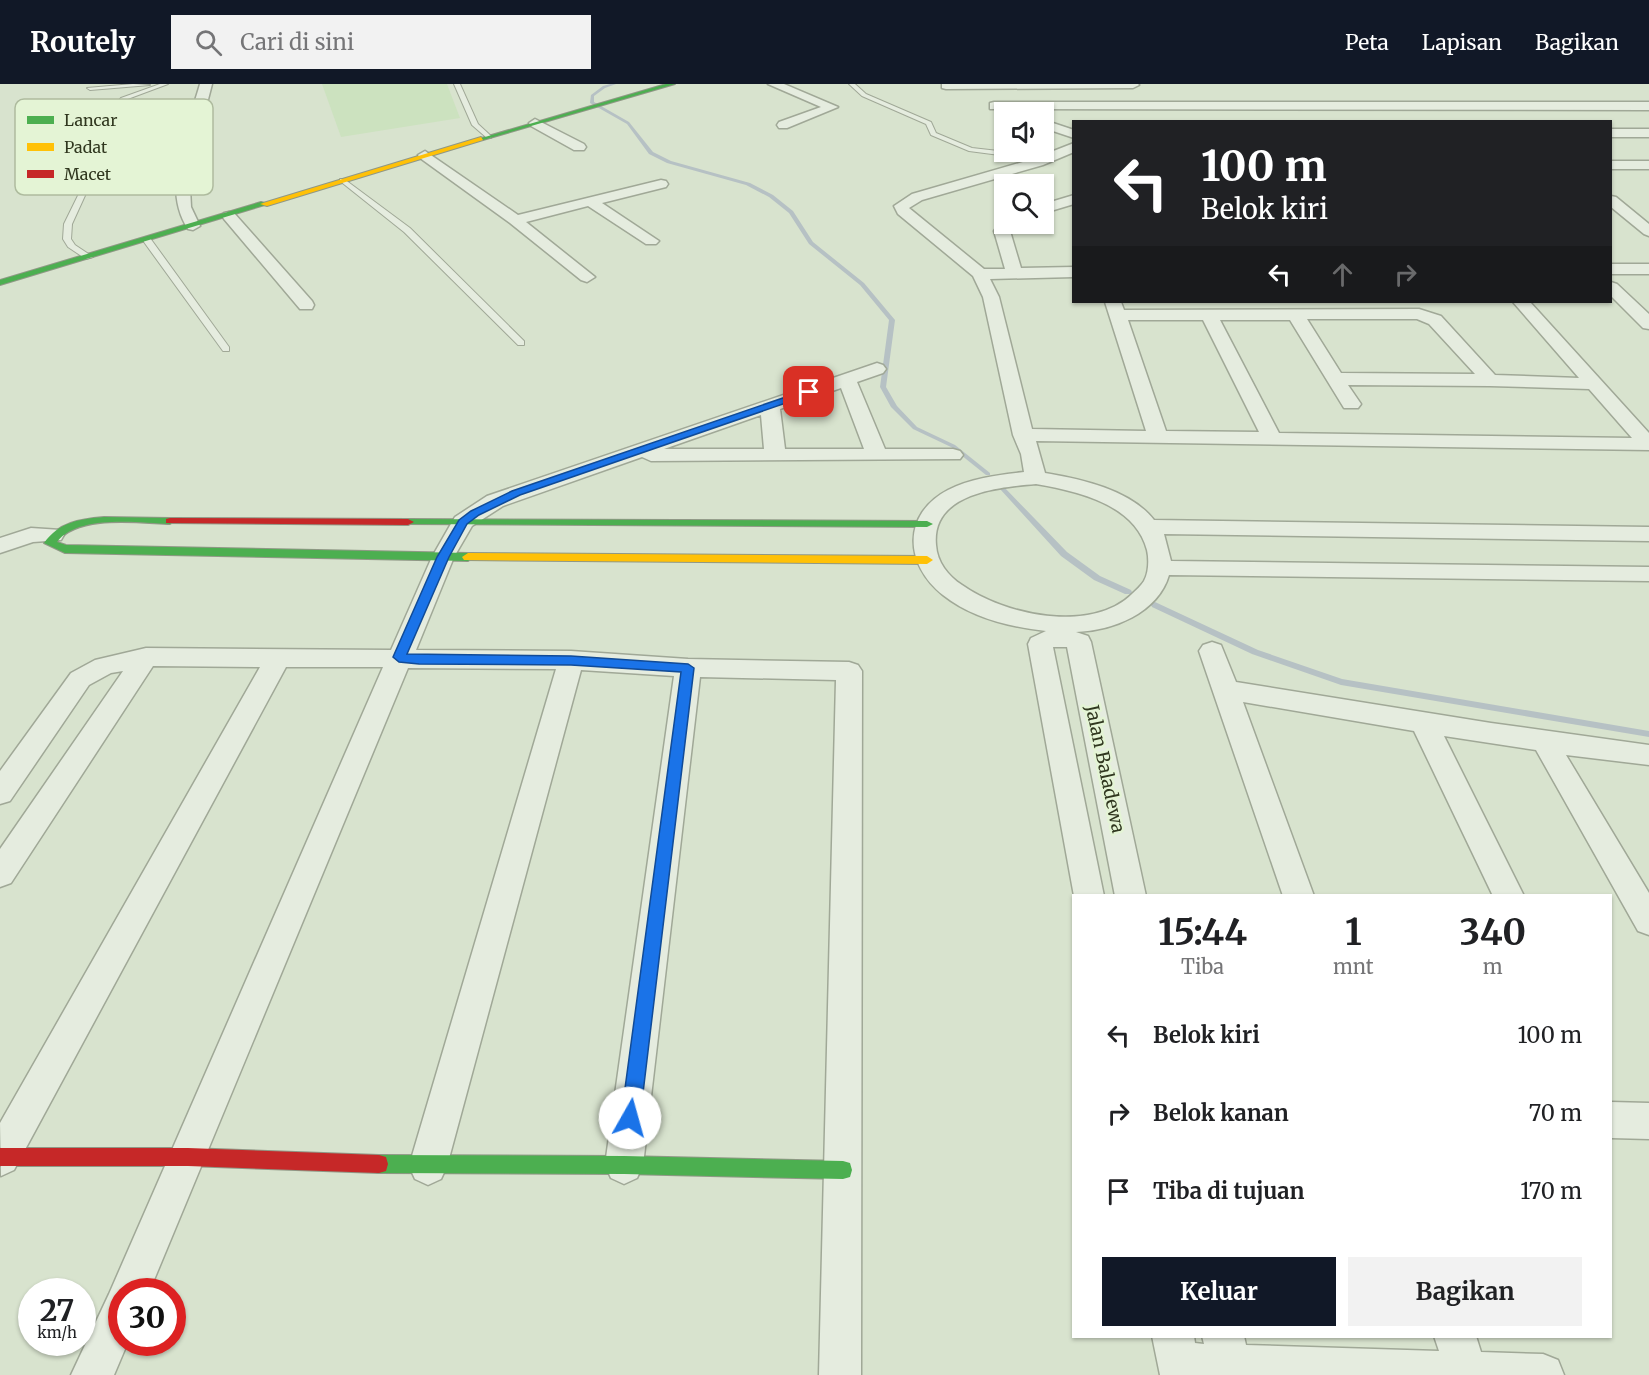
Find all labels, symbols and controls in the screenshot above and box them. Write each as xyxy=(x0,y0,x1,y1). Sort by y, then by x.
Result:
search box xyxy=(171,15,591,69)
text: Routely xyxy=(30,24,135,60)
icon: search xyxy=(192,26,225,59)
text: Cari di sini xyxy=(240,28,354,56)
text: Peta xyxy=(1345,29,1389,56)
text: Lapisan xyxy=(1422,29,1502,56)
text: Bagikan xyxy=(1535,29,1619,56)
legend xyxy=(15,99,213,195)
map controls xyxy=(994,102,1054,234)
button: sound xyxy=(994,102,1054,162)
text: Lancar xyxy=(64,110,117,130)
text: Padat xyxy=(64,137,108,157)
text: 100 m xyxy=(1201,140,1327,192)
icon: left xyxy=(1102,144,1180,222)
text: Macet xyxy=(64,164,112,184)
button: search xyxy=(994,174,1054,234)
text: Belok kiri xyxy=(1201,192,1328,226)
icon: left xyxy=(1263,258,1296,291)
icon: ahead xyxy=(1326,258,1359,291)
icon: right xyxy=(1389,258,1422,291)
pin xyxy=(783,366,834,417)
icon: arrive xyxy=(792,375,825,408)
street label: Jalan Baladewa xyxy=(1080,702,1130,835)
text: 15:44 xyxy=(1158,910,1247,955)
text: 1 xyxy=(1345,910,1362,955)
text: 340 xyxy=(1460,910,1526,955)
text: Tiba xyxy=(1181,954,1224,979)
text: mnt xyxy=(1333,954,1374,979)
text: m xyxy=(1483,954,1503,979)
icon: left xyxy=(1102,1019,1135,1052)
text: Belok kiri xyxy=(1153,1021,1260,1049)
text: 100 m xyxy=(1517,1021,1582,1049)
position arrow xyxy=(598,1086,662,1150)
icon: right xyxy=(1102,1097,1135,1130)
text: Belok kanan xyxy=(1153,1099,1289,1127)
text: 70 m xyxy=(1529,1099,1582,1127)
icon: arrive xyxy=(1102,1175,1135,1208)
text: Tiba di tujuan xyxy=(1153,1177,1304,1205)
text: 170 m xyxy=(1520,1177,1582,1205)
button: Keluar xyxy=(1102,1257,1336,1326)
button: Bagikan xyxy=(1348,1257,1582,1326)
speed limit sign: 30 xyxy=(108,1278,186,1356)
text: 27 xyxy=(40,1291,74,1329)
text: km/h xyxy=(37,1323,77,1342)

